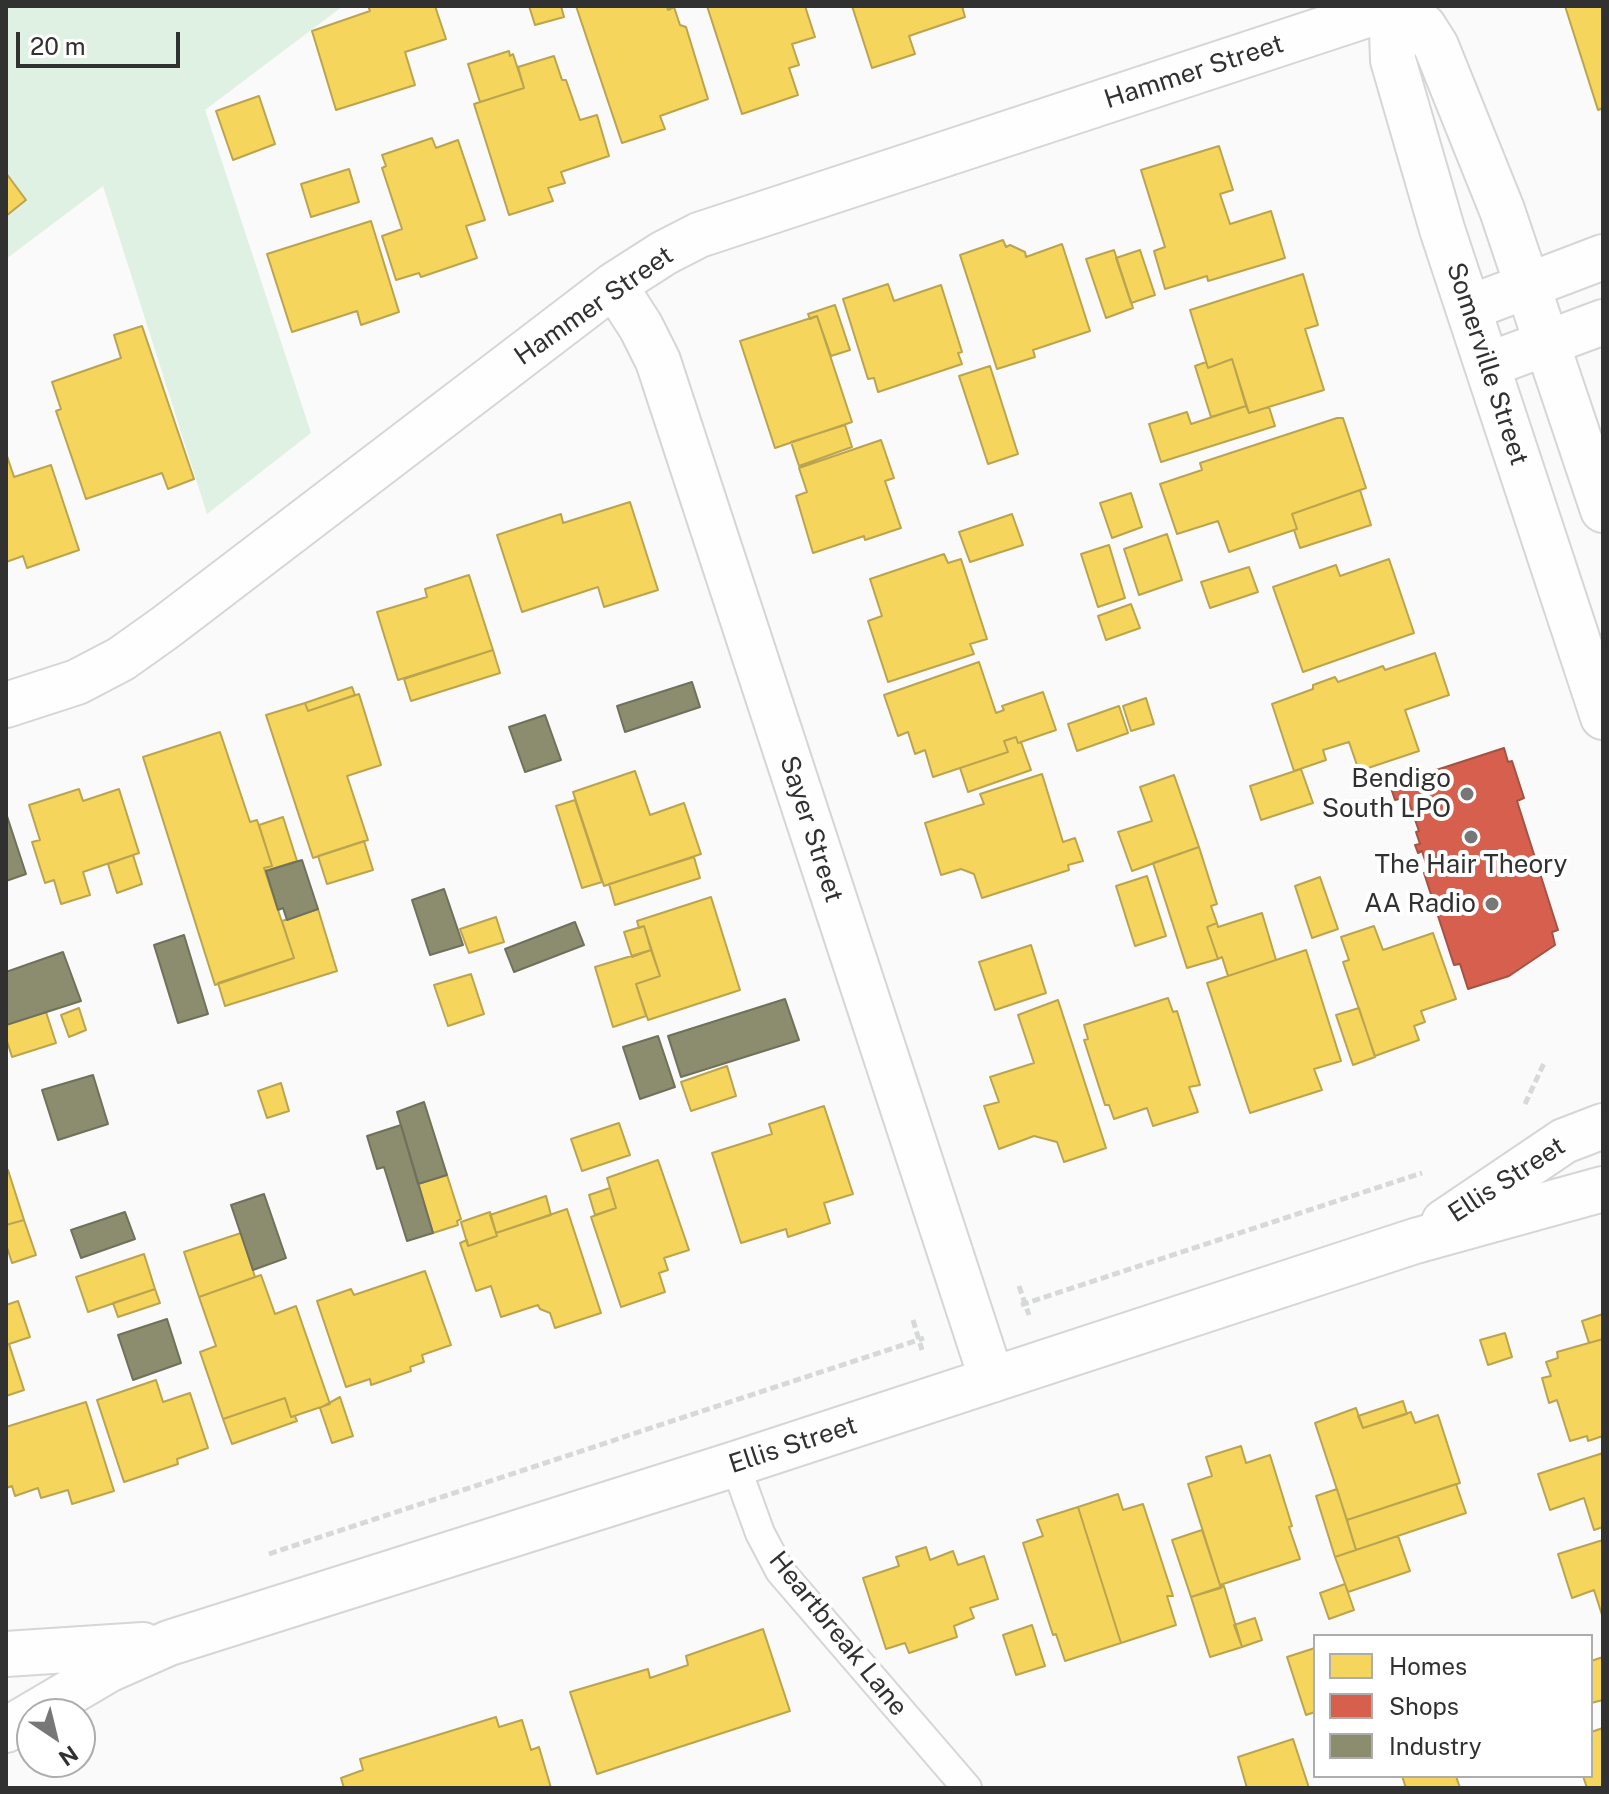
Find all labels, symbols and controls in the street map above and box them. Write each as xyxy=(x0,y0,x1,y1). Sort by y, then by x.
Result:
scale bar xyxy=(20,16,184,66)
street label: Hammer Street xyxy=(1101,28,1287,116)
text: 20 m xyxy=(30,32,86,60)
street label: Hammer Street xyxy=(509,240,679,372)
street label: Somerville Street xyxy=(1440,259,1534,469)
street label: Sayer Street xyxy=(773,752,849,906)
place label: Bendigo South LPO xyxy=(1322,763,1451,824)
marker: Bendigo South LPO xyxy=(1458,785,1476,803)
marker: The Hair Theory xyxy=(1462,828,1480,846)
place label: The Hair Theory xyxy=(1374,849,1568,881)
place label: AA Radio xyxy=(1364,888,1476,920)
marker: AA Radio xyxy=(1483,895,1501,913)
street label: Ellis Street xyxy=(1443,1131,1571,1229)
street label: Ellis Street xyxy=(725,1410,861,1480)
street label: Heartbreak Lane xyxy=(762,1545,914,1723)
legend xyxy=(1313,1634,1593,1778)
text: Homes xyxy=(1389,1652,1467,1680)
text: Shops xyxy=(1389,1692,1459,1720)
north arrow xyxy=(16,1698,96,1778)
text: Industry xyxy=(1389,1732,1482,1760)
text: N xyxy=(54,1740,83,1772)

